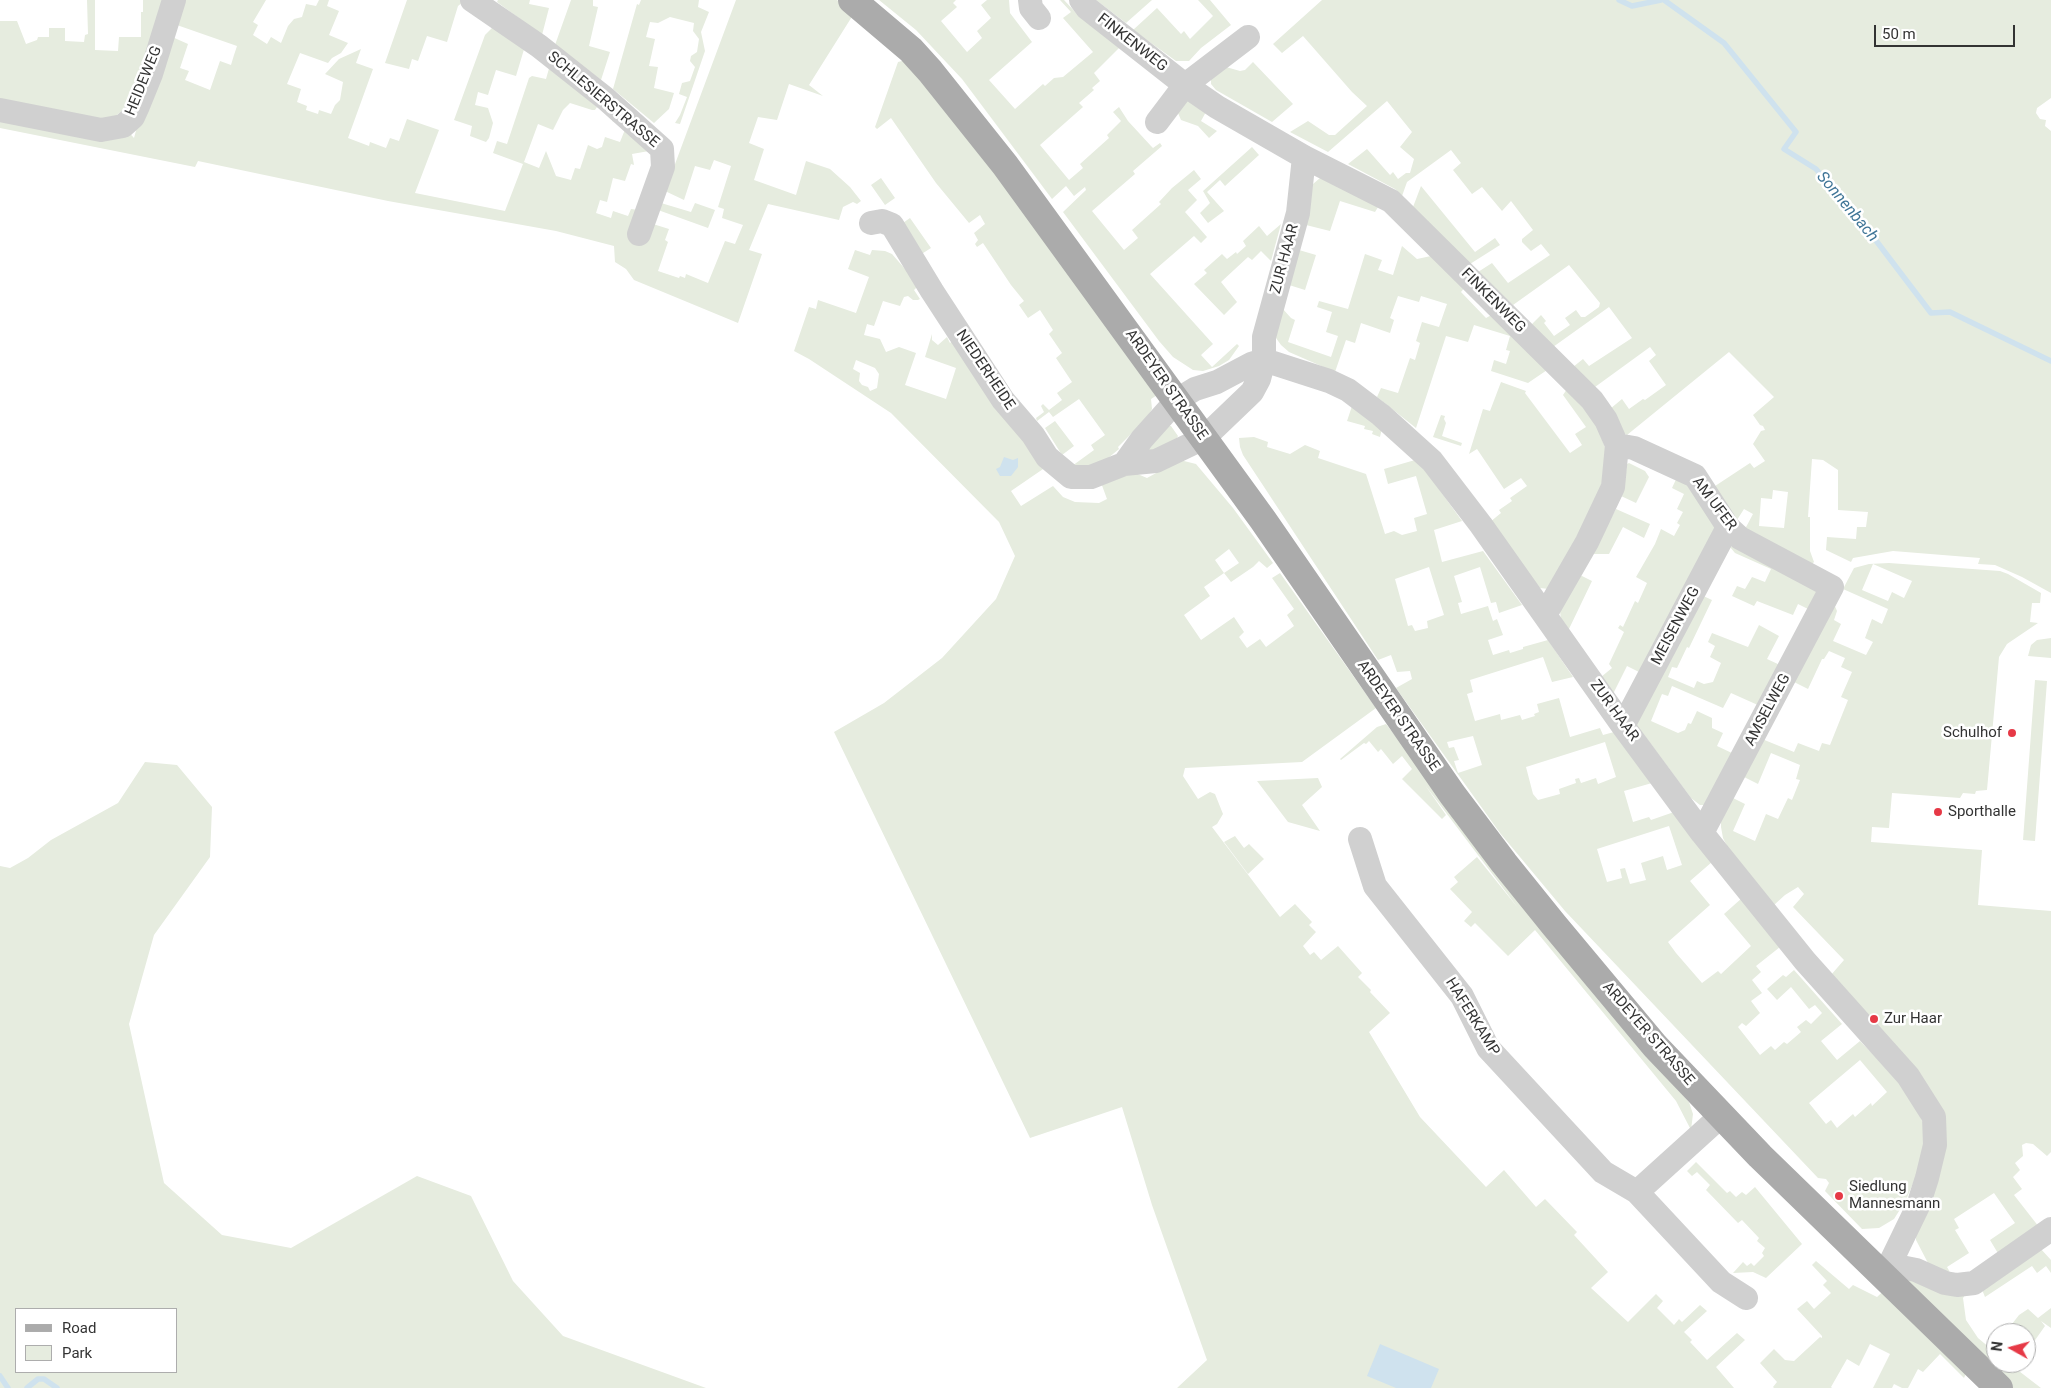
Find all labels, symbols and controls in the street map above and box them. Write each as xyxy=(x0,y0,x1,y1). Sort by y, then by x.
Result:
street label: FINKENWEG xyxy=(1093,10,1171,76)
scale bar xyxy=(1876,15,2017,47)
text: 50 m xyxy=(1882,25,1916,43)
street label: HEIDEWEG xyxy=(122,43,166,119)
street label: SCHLESIERSTRASSE xyxy=(544,48,662,152)
water label: Sonnenbach xyxy=(1812,168,1882,246)
street label: ZUR HAAR xyxy=(1267,222,1303,296)
street label: FINKENWEG xyxy=(1457,265,1529,337)
street label: ARDEYER STRASSE xyxy=(1121,326,1211,444)
street label: NIEDERHEIDE xyxy=(952,327,1018,413)
street label: AM UFER xyxy=(1688,474,1740,534)
street label: MEISENWEG xyxy=(1648,584,1704,668)
street label: ARDEYER STRASSE xyxy=(1353,657,1443,775)
street label: AMSELWEG xyxy=(1741,671,1795,749)
street label: ZUR HAAR xyxy=(1586,677,1642,745)
place label: Schulhof xyxy=(1943,724,2002,742)
marker: Schulhof xyxy=(2006,727,2018,739)
place label: Sporthalle xyxy=(1948,803,2016,821)
marker: Sporthalle xyxy=(1932,806,1944,818)
street label: HAFERKAMP xyxy=(1441,975,1503,1059)
street label: ARDEYER STRASSE xyxy=(1598,979,1698,1089)
place label: Zur Haar xyxy=(1884,1010,1942,1028)
marker: Zur Haar xyxy=(1868,1013,1880,1025)
place label: Siedlung Mannesmann xyxy=(1849,1178,1940,1213)
marker: Siedlung Mannesmann xyxy=(1833,1190,1845,1202)
legend xyxy=(15,1308,178,1373)
text: Road xyxy=(62,1319,96,1337)
north arrow xyxy=(1986,1323,2036,1373)
text: N xyxy=(1989,1340,2006,1352)
text: Park xyxy=(62,1344,92,1362)

